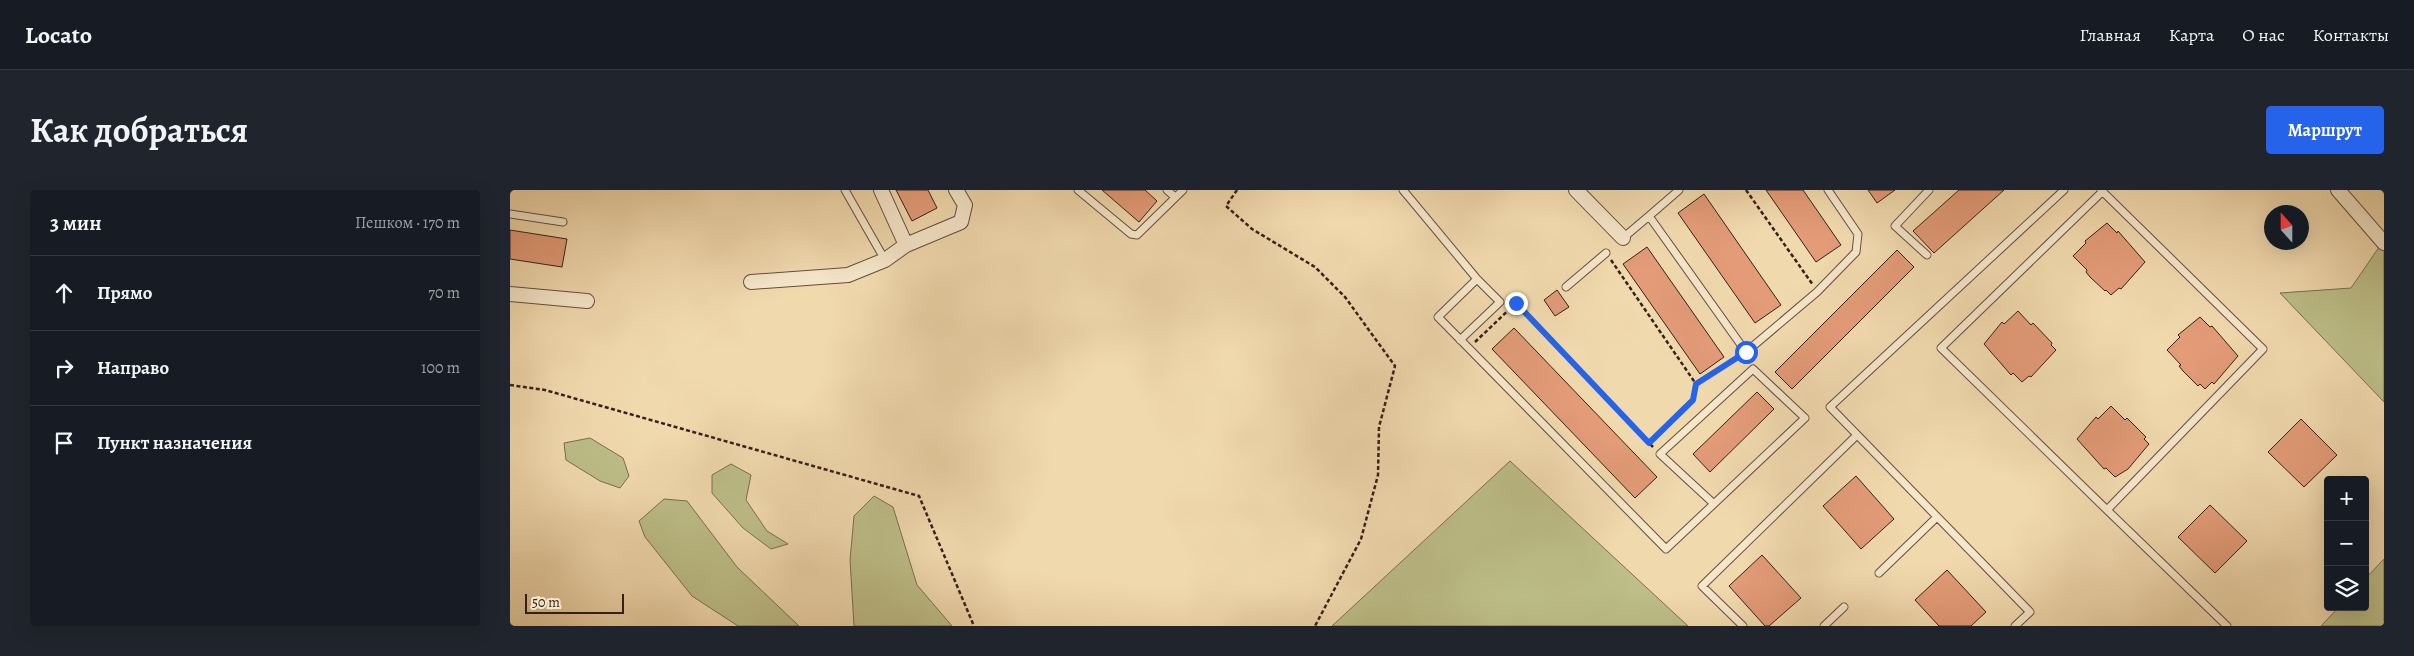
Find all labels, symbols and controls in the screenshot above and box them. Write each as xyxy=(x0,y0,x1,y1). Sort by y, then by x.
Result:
text: Locato xyxy=(25,19,92,51)
text: Главная xyxy=(2080,23,2141,47)
text: Карта xyxy=(2169,23,2214,47)
text: О нас xyxy=(2242,23,2285,47)
text: Контакты xyxy=(2313,23,2389,47)
text: Как добраться xyxy=(30,106,248,154)
button: Маршрут xyxy=(2266,106,2384,154)
north arrow xyxy=(2264,205,2309,250)
text: 3 мин xyxy=(50,209,102,237)
text: Пешком · 170 m xyxy=(355,212,460,234)
icon: ahead xyxy=(50,279,78,307)
text: Прямо xyxy=(97,280,152,306)
text: 70 m xyxy=(428,282,460,304)
route end xyxy=(1505,292,1528,315)
route start xyxy=(1735,341,1758,364)
icon: right xyxy=(50,354,78,382)
text: Направо xyxy=(97,355,169,381)
text: 100 m xyxy=(421,357,460,379)
icon: arrive xyxy=(50,429,78,457)
text: Пункт назначения xyxy=(97,430,252,456)
map controls xyxy=(2324,476,2369,611)
button: + xyxy=(2324,476,2369,521)
button: − xyxy=(2324,521,2369,566)
button: layers xyxy=(2324,566,2369,611)
scale bar xyxy=(525,591,624,614)
text: 50 m xyxy=(532,593,560,612)

